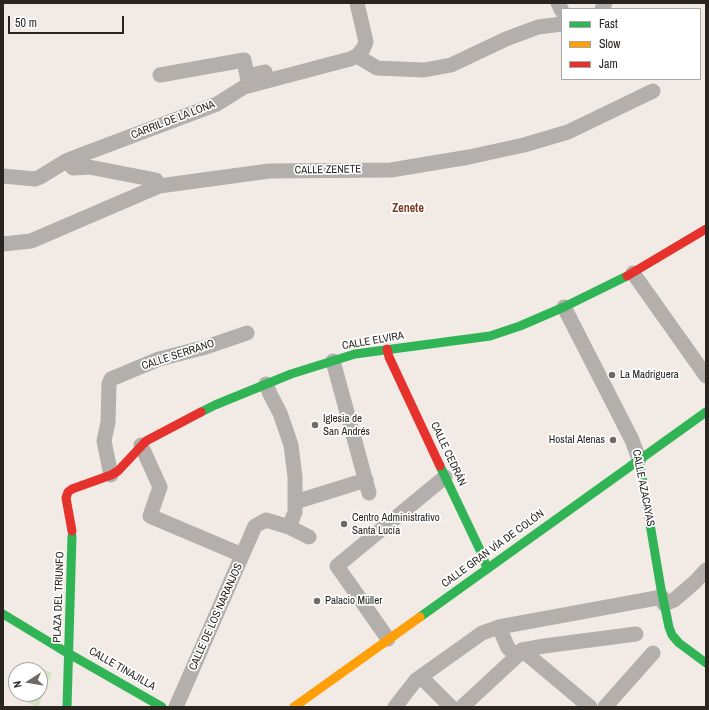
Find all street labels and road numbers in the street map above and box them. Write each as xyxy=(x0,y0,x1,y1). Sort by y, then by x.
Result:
street label: CARRIL DE LA LONA xyxy=(129,98,217,142)
street label: CALLE ZENETE xyxy=(295,163,361,177)
street label: CALLE ELVIRA xyxy=(341,329,405,353)
street label: CALLE SERRANO xyxy=(140,337,216,373)
street label: CALLE CEDRÁN xyxy=(427,420,469,488)
street label: CALLE AZACAYAS xyxy=(629,449,657,527)
street label: CALLE GRAN VÍA DE COLÓN xyxy=(439,507,547,591)
street label: PLAZA DEL TRIUNFO xyxy=(51,551,67,643)
street label: CALLE DE LOS NARANJOS xyxy=(186,561,246,673)
street label: CALLE TINAJILLA xyxy=(86,645,158,693)

